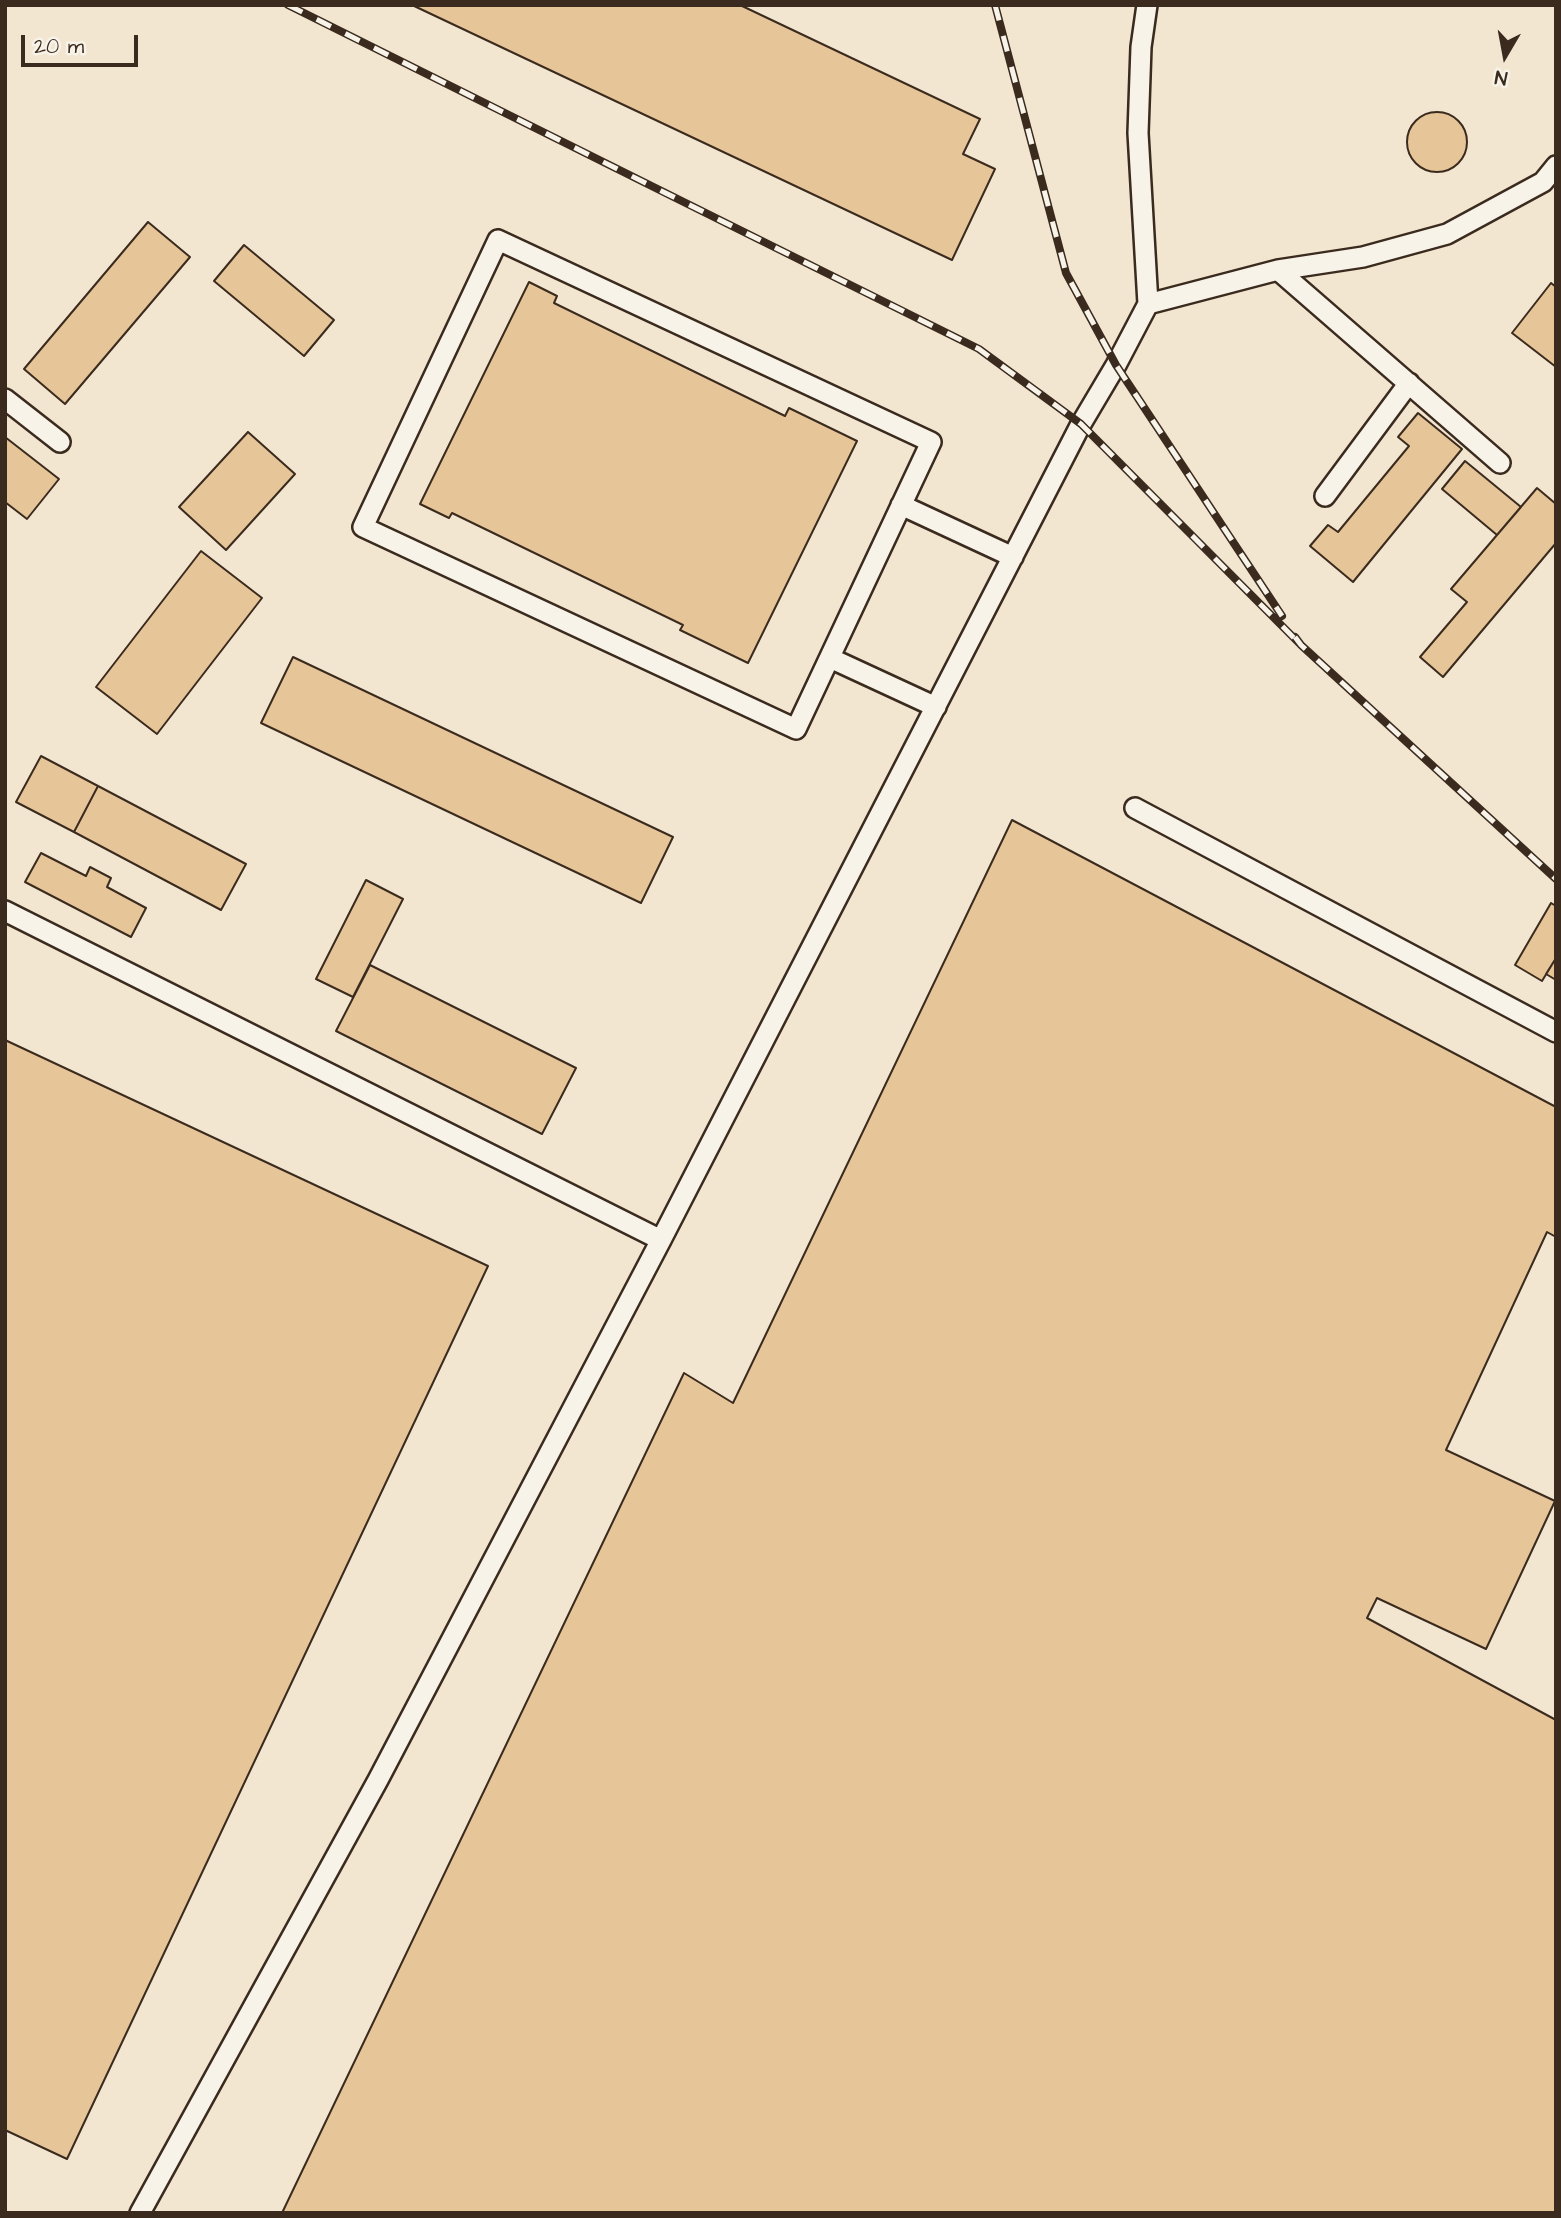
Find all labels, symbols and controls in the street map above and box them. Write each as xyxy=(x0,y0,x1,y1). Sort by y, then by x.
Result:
scale bar xyxy=(24,21,142,65)
north arrow xyxy=(1470,21,1540,91)
text: 20 m xyxy=(34,32,84,61)
text: N xyxy=(1493,63,1509,92)

